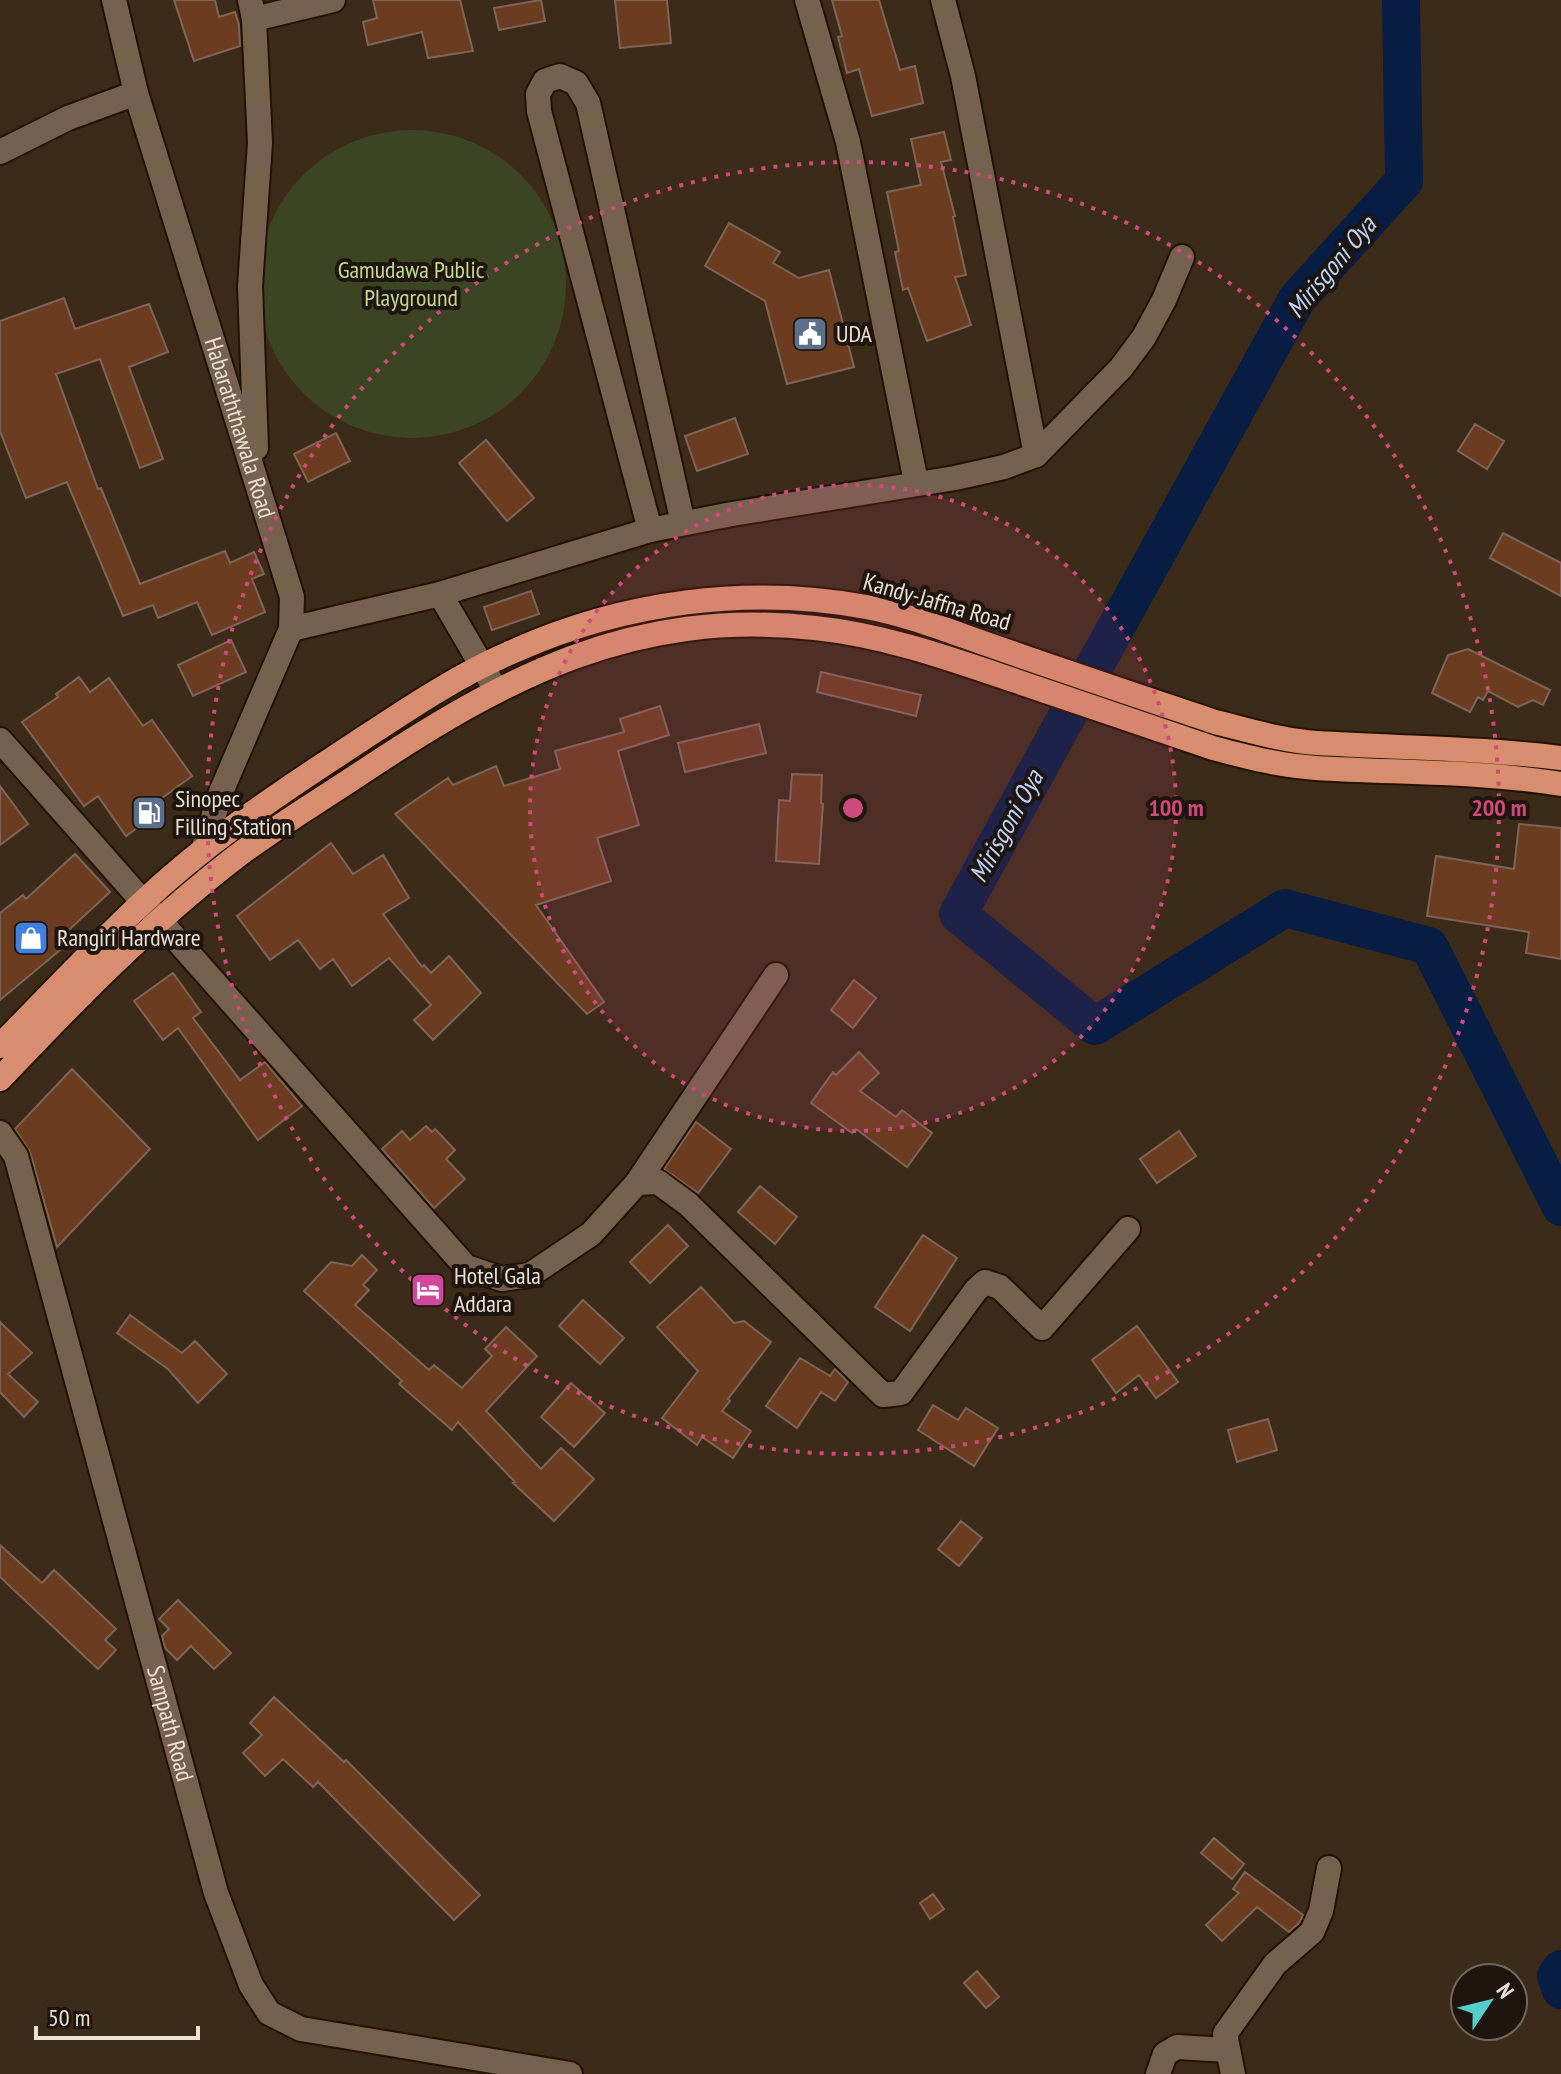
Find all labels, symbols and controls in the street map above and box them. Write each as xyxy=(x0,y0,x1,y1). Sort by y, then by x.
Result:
water label: Mirisgoni Oya xyxy=(1278,208,1384,324)
park label: Gamudawa Public Playground xyxy=(338,254,485,313)
public building icon: UDA xyxy=(791,315,829,353)
place label: UDA xyxy=(836,318,873,349)
street label: Habaraththawala Road xyxy=(198,333,283,522)
street label: Kandy-Jaffna Road xyxy=(860,566,1014,637)
water label: Mirisgoni Oya xyxy=(961,763,1051,888)
place label: Sinopec Filling Station xyxy=(175,783,292,842)
text: 100 m xyxy=(1148,792,1204,823)
text: 200 m xyxy=(1471,792,1527,823)
fuel station icon: Sinopec Filling Station xyxy=(130,794,168,832)
centre of rings xyxy=(839,794,867,822)
shop icon: Rangiri Hardware xyxy=(12,919,50,957)
place label: Rangiri Hardware xyxy=(57,922,201,953)
place label: Hotel Gala Addara xyxy=(454,1260,541,1319)
hotel icon: Hotel Gala Addara xyxy=(409,1271,447,1309)
street label: Sampath Road xyxy=(140,1662,201,1785)
north arrow xyxy=(1449,1962,1529,2042)
text: N xyxy=(1491,1978,1520,2003)
scale bar xyxy=(36,1990,198,2040)
text: 50 m xyxy=(48,2002,90,2033)

